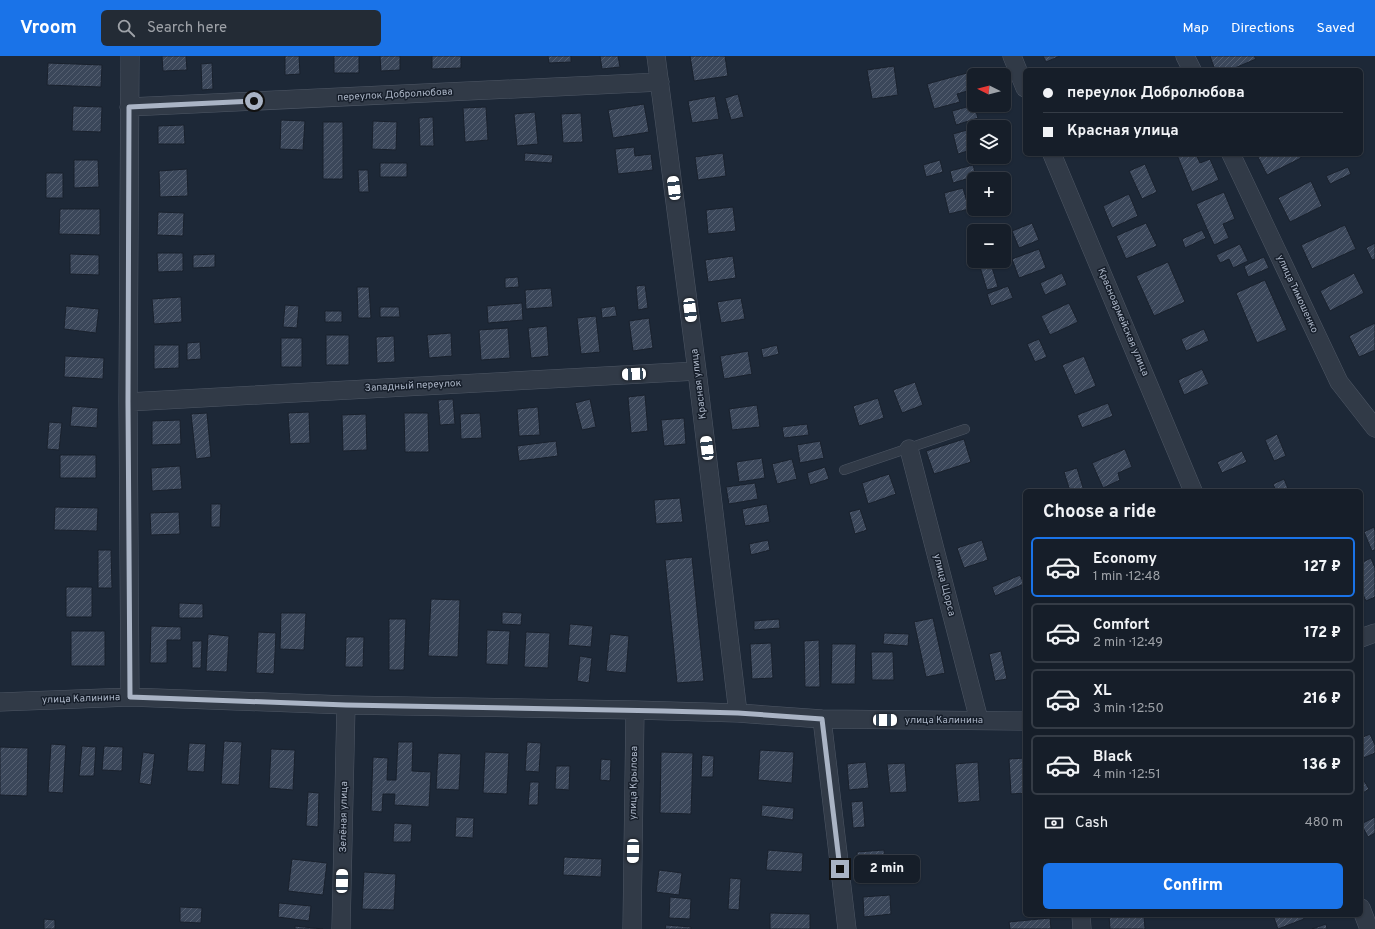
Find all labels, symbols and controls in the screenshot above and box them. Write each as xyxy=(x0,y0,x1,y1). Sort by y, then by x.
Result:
search box xyxy=(101,10,381,46)
text: Vroom xyxy=(20,16,77,40)
icon: search xyxy=(115,17,137,39)
text: Search here xyxy=(147,19,227,38)
text: Map xyxy=(1183,20,1209,37)
text: Directions xyxy=(1231,20,1295,37)
text: Saved xyxy=(1317,20,1355,37)
north arrow xyxy=(967,68,1011,112)
map controls xyxy=(967,68,1011,268)
text: переулок Добролюбова xyxy=(1067,84,1245,103)
street label: переулок Добролюбова xyxy=(337,85,453,105)
route start xyxy=(245,92,263,110)
button: layers xyxy=(967,120,1011,164)
text: Красная улица xyxy=(1067,122,1179,141)
button: + xyxy=(967,172,1011,216)
car xyxy=(667,175,681,201)
button: − xyxy=(967,224,1011,268)
street label: улица Тимошенко xyxy=(1273,253,1321,336)
street label: Красноармейская улица xyxy=(1094,266,1152,378)
car xyxy=(683,297,697,323)
street label: Красная улица xyxy=(688,348,710,420)
car xyxy=(622,367,646,381)
street label: Западный переулок xyxy=(364,377,462,395)
car xyxy=(700,435,714,461)
text: Choose a ride xyxy=(1043,501,1156,524)
icon: car xyxy=(1045,549,1081,585)
text: Economy xyxy=(1093,550,1157,569)
street label: улица Щорса xyxy=(930,552,958,618)
text: 127 ₽ xyxy=(1304,558,1341,577)
text: 1 min · 12:48 xyxy=(1093,569,1160,585)
icon: car xyxy=(1045,615,1081,651)
text: Comfort xyxy=(1093,616,1150,635)
text: 172 ₽ xyxy=(1304,624,1341,643)
text: 2 min · 12:49 xyxy=(1093,635,1163,651)
icon: car xyxy=(1045,681,1081,717)
text: XL xyxy=(1093,682,1111,701)
text: 216 ₽ xyxy=(1303,690,1341,709)
street label: улица Калинина xyxy=(42,691,120,707)
text: 3 min · 12:50 xyxy=(1093,701,1164,717)
car xyxy=(873,714,897,726)
street label: улица Калинина xyxy=(905,714,983,727)
street label: улица Крылова xyxy=(627,746,641,820)
icon: car xyxy=(1045,747,1081,783)
text: Black xyxy=(1093,748,1133,767)
text: 136 ₽ xyxy=(1303,756,1341,775)
text: 4 min · 12:51 xyxy=(1093,767,1161,783)
street label: Зелёная улица xyxy=(337,781,351,853)
icon: cash xyxy=(1043,812,1065,834)
text: Cash xyxy=(1075,814,1108,833)
text: 480 m xyxy=(1305,815,1343,831)
car xyxy=(627,839,639,863)
callout: 2 min xyxy=(854,855,920,883)
route end xyxy=(831,860,849,878)
text: 2 min xyxy=(870,861,904,877)
button: Confirm xyxy=(1043,863,1343,909)
car xyxy=(336,869,348,893)

